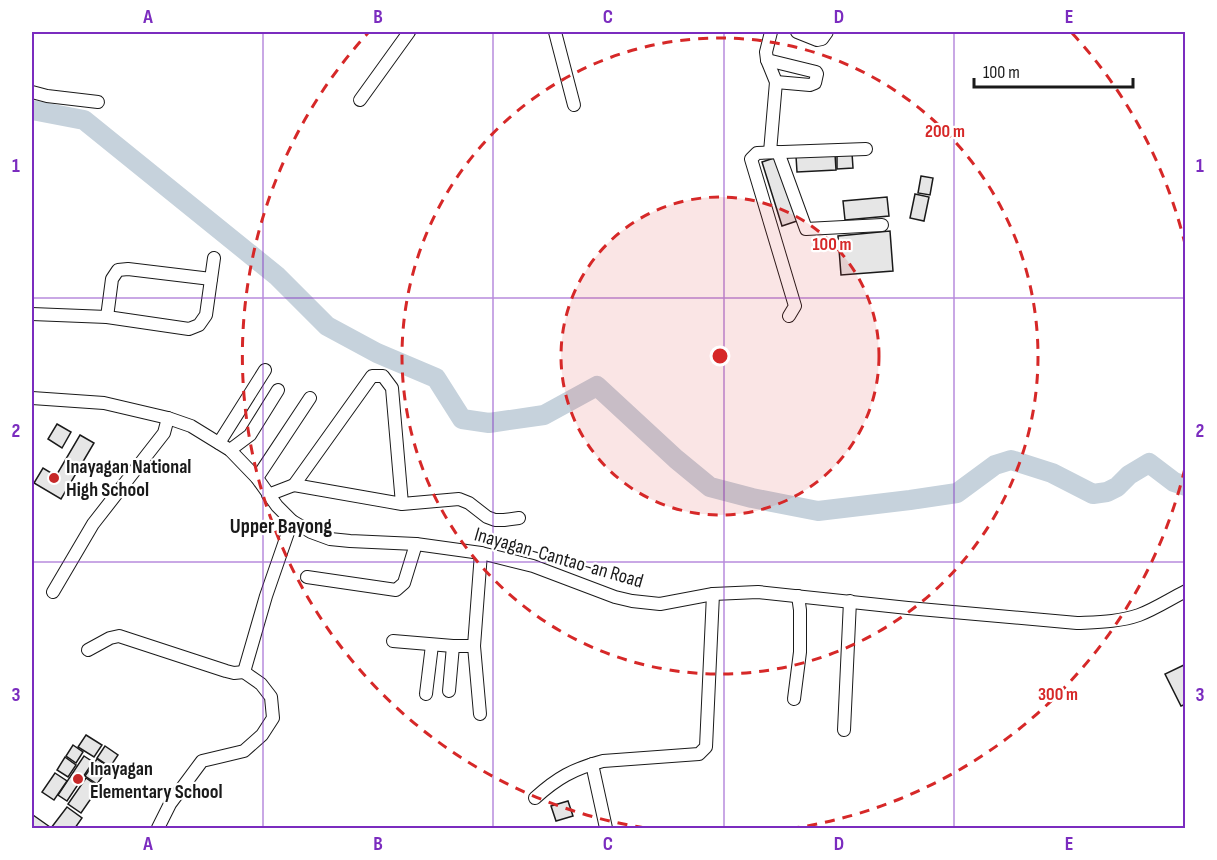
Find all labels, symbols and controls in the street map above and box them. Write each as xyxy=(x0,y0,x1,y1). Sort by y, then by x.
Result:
text: A xyxy=(142,5,153,29)
text: B xyxy=(373,5,383,29)
text: C xyxy=(603,5,613,29)
text: D xyxy=(834,5,844,29)
text: E xyxy=(1065,5,1073,29)
scale bar xyxy=(974,51,1133,89)
text: 100 m xyxy=(983,62,1020,83)
text: 200 m xyxy=(925,121,965,142)
text: 1 xyxy=(12,154,20,178)
text: 1 xyxy=(1196,154,1204,178)
text: 100 m xyxy=(813,234,852,255)
centre of rings xyxy=(710,346,730,366)
text: 2 xyxy=(12,419,20,443)
text: 2 xyxy=(1196,419,1204,443)
place label: Inayagan National High School xyxy=(66,455,191,502)
marker: Inayagan National High School xyxy=(47,471,61,485)
district label: Upper Bayong xyxy=(230,514,332,539)
street label: Inayagan-Cantao-an Road xyxy=(472,522,646,594)
text: 3 xyxy=(12,683,21,707)
text: 3 xyxy=(1196,683,1205,707)
text: 300 m xyxy=(1038,684,1078,705)
place label: Inayagan Elementary School xyxy=(90,757,223,804)
marker: Inayagan Elementary School xyxy=(71,772,85,786)
text: A xyxy=(142,832,153,856)
text: B xyxy=(373,832,383,856)
text: C xyxy=(603,832,613,856)
text: D xyxy=(834,832,844,856)
text: E xyxy=(1065,832,1073,856)

